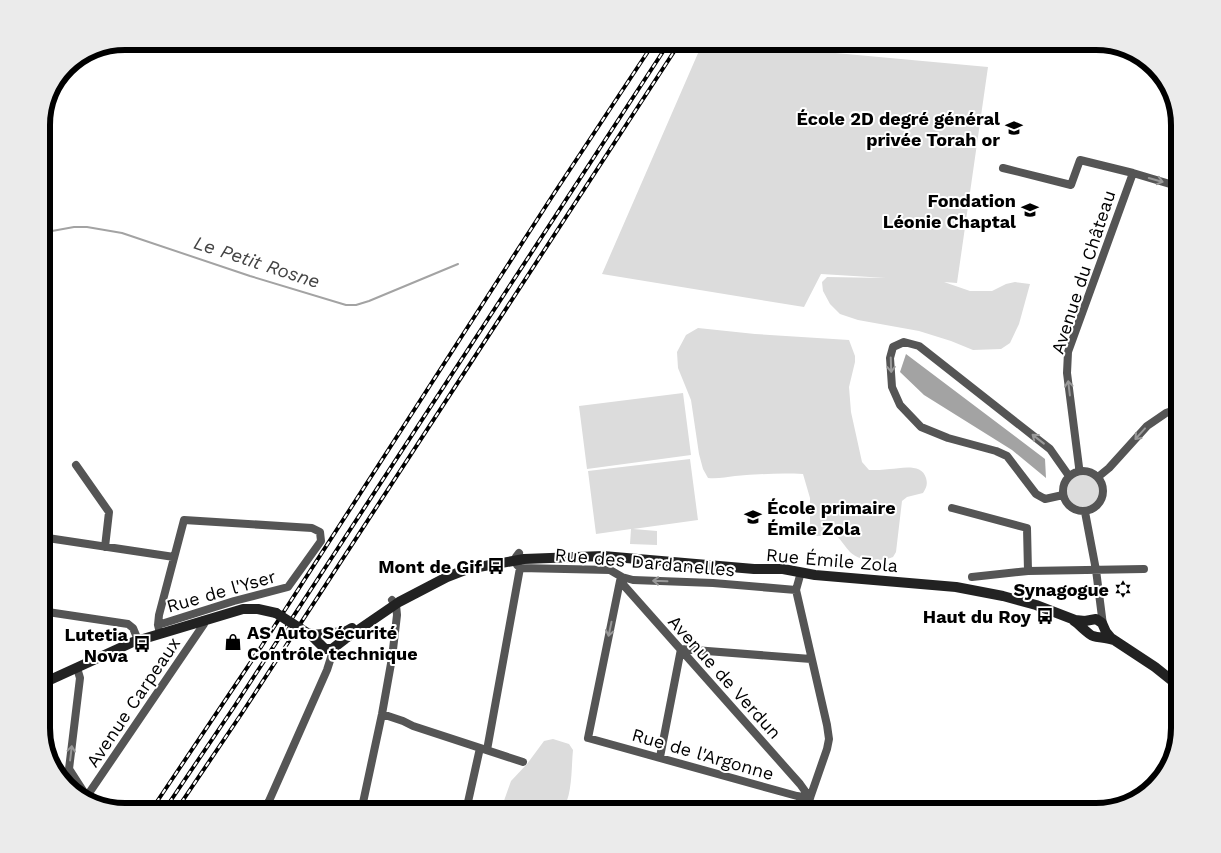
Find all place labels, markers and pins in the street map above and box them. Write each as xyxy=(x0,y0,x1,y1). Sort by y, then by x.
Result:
place label: École 2D degré général privée Torah or xyxy=(797,108,1000,150)
school or university icon: École 2D degré général privée Torah or xyxy=(1004,118,1024,138)
place label: Fondation Léonie Chaptal xyxy=(883,190,1016,232)
school or university icon: Fondation Léonie Chaptal xyxy=(1020,200,1040,220)
place label: École primaire Émile Zola xyxy=(767,497,896,539)
school or university icon: École primaire Émile Zola xyxy=(743,507,763,527)
place label: Mont de Gif xyxy=(378,556,483,577)
bus stop icon: Mont de Gif xyxy=(486,556,506,576)
place label: Synagogue xyxy=(1013,579,1109,600)
synagogue icon: Synagogue xyxy=(1113,579,1133,599)
place label: Haut du Roy xyxy=(923,606,1032,627)
bus stop icon: Haut du Roy xyxy=(1035,606,1055,626)
place label: AS Auto Sécurité Contrôle technique xyxy=(247,622,418,664)
place label: Lutetia Nova xyxy=(64,624,129,666)
shop icon: AS Auto Sécurité Contrôle technique xyxy=(223,632,243,652)
bus stop icon: Lutetia Nova xyxy=(132,634,152,654)

